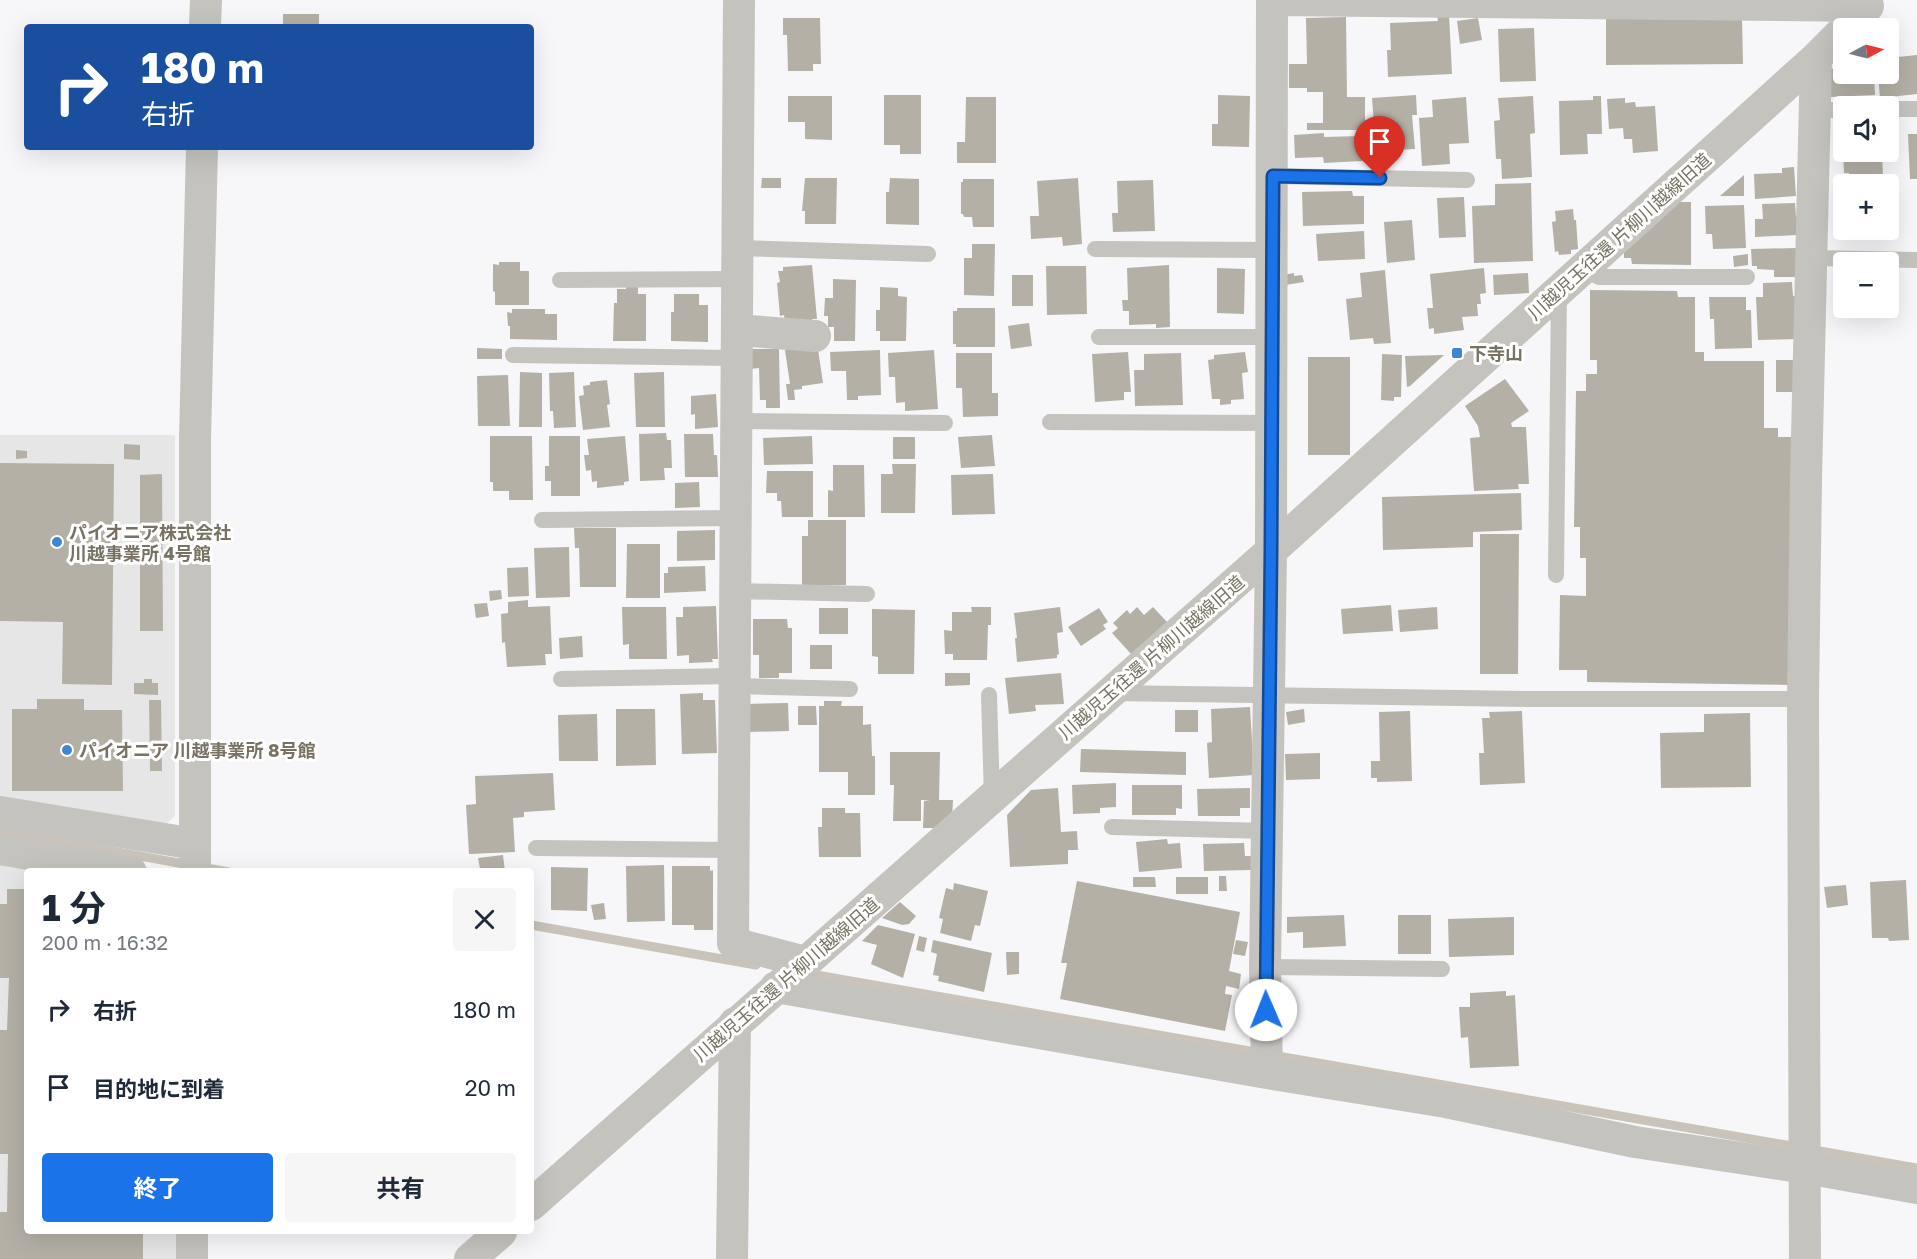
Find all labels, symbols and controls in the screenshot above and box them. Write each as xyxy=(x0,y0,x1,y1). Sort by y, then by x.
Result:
north arrow xyxy=(1833,18,1899,84)
map controls xyxy=(1833,18,1899,318)
text: 180 m xyxy=(141,42,264,92)
icon: right xyxy=(42,48,120,126)
button: sound xyxy=(1833,96,1899,162)
text: 右折 xyxy=(141,98,195,130)
pin xyxy=(1354,116,1405,178)
icon: arrive xyxy=(1363,125,1396,158)
street label: 川越児玉往還 片柳川越線旧道 xyxy=(1523,148,1715,324)
button: + xyxy=(1833,174,1899,240)
button: − xyxy=(1833,252,1899,318)
place label: 下寺山 xyxy=(1469,342,1523,364)
marker: 下寺山 xyxy=(1450,346,1464,360)
place label: パイオニア株式会社 川越事業所 4号館 xyxy=(69,521,231,564)
marker: パイオニア株式会社 川越事業所 4号館 xyxy=(50,535,64,549)
street label: 川越児玉往還 片柳川越線旧道 xyxy=(1054,570,1248,744)
place label: パイオニア 川越事業所 8号館 xyxy=(79,739,316,761)
marker: パイオニア 川越事業所 8号館 xyxy=(60,743,74,757)
text: 1 分 xyxy=(42,886,106,929)
button: close xyxy=(453,888,516,951)
street label: 川越児玉往還 片柳川越線旧道 xyxy=(689,892,883,1066)
text: 200 m · 16:32 xyxy=(42,930,168,954)
position arrow xyxy=(1234,978,1298,1042)
icon: right xyxy=(42,993,75,1026)
text: 180 m xyxy=(453,996,516,1023)
text: 右折 xyxy=(93,997,137,1024)
icon: arrive xyxy=(42,1071,75,1104)
text: 20 m xyxy=(465,1074,516,1101)
text: 目的地に到着 xyxy=(93,1075,225,1102)
button: 終了 xyxy=(42,1153,273,1222)
button: 共有 xyxy=(285,1153,516,1222)

